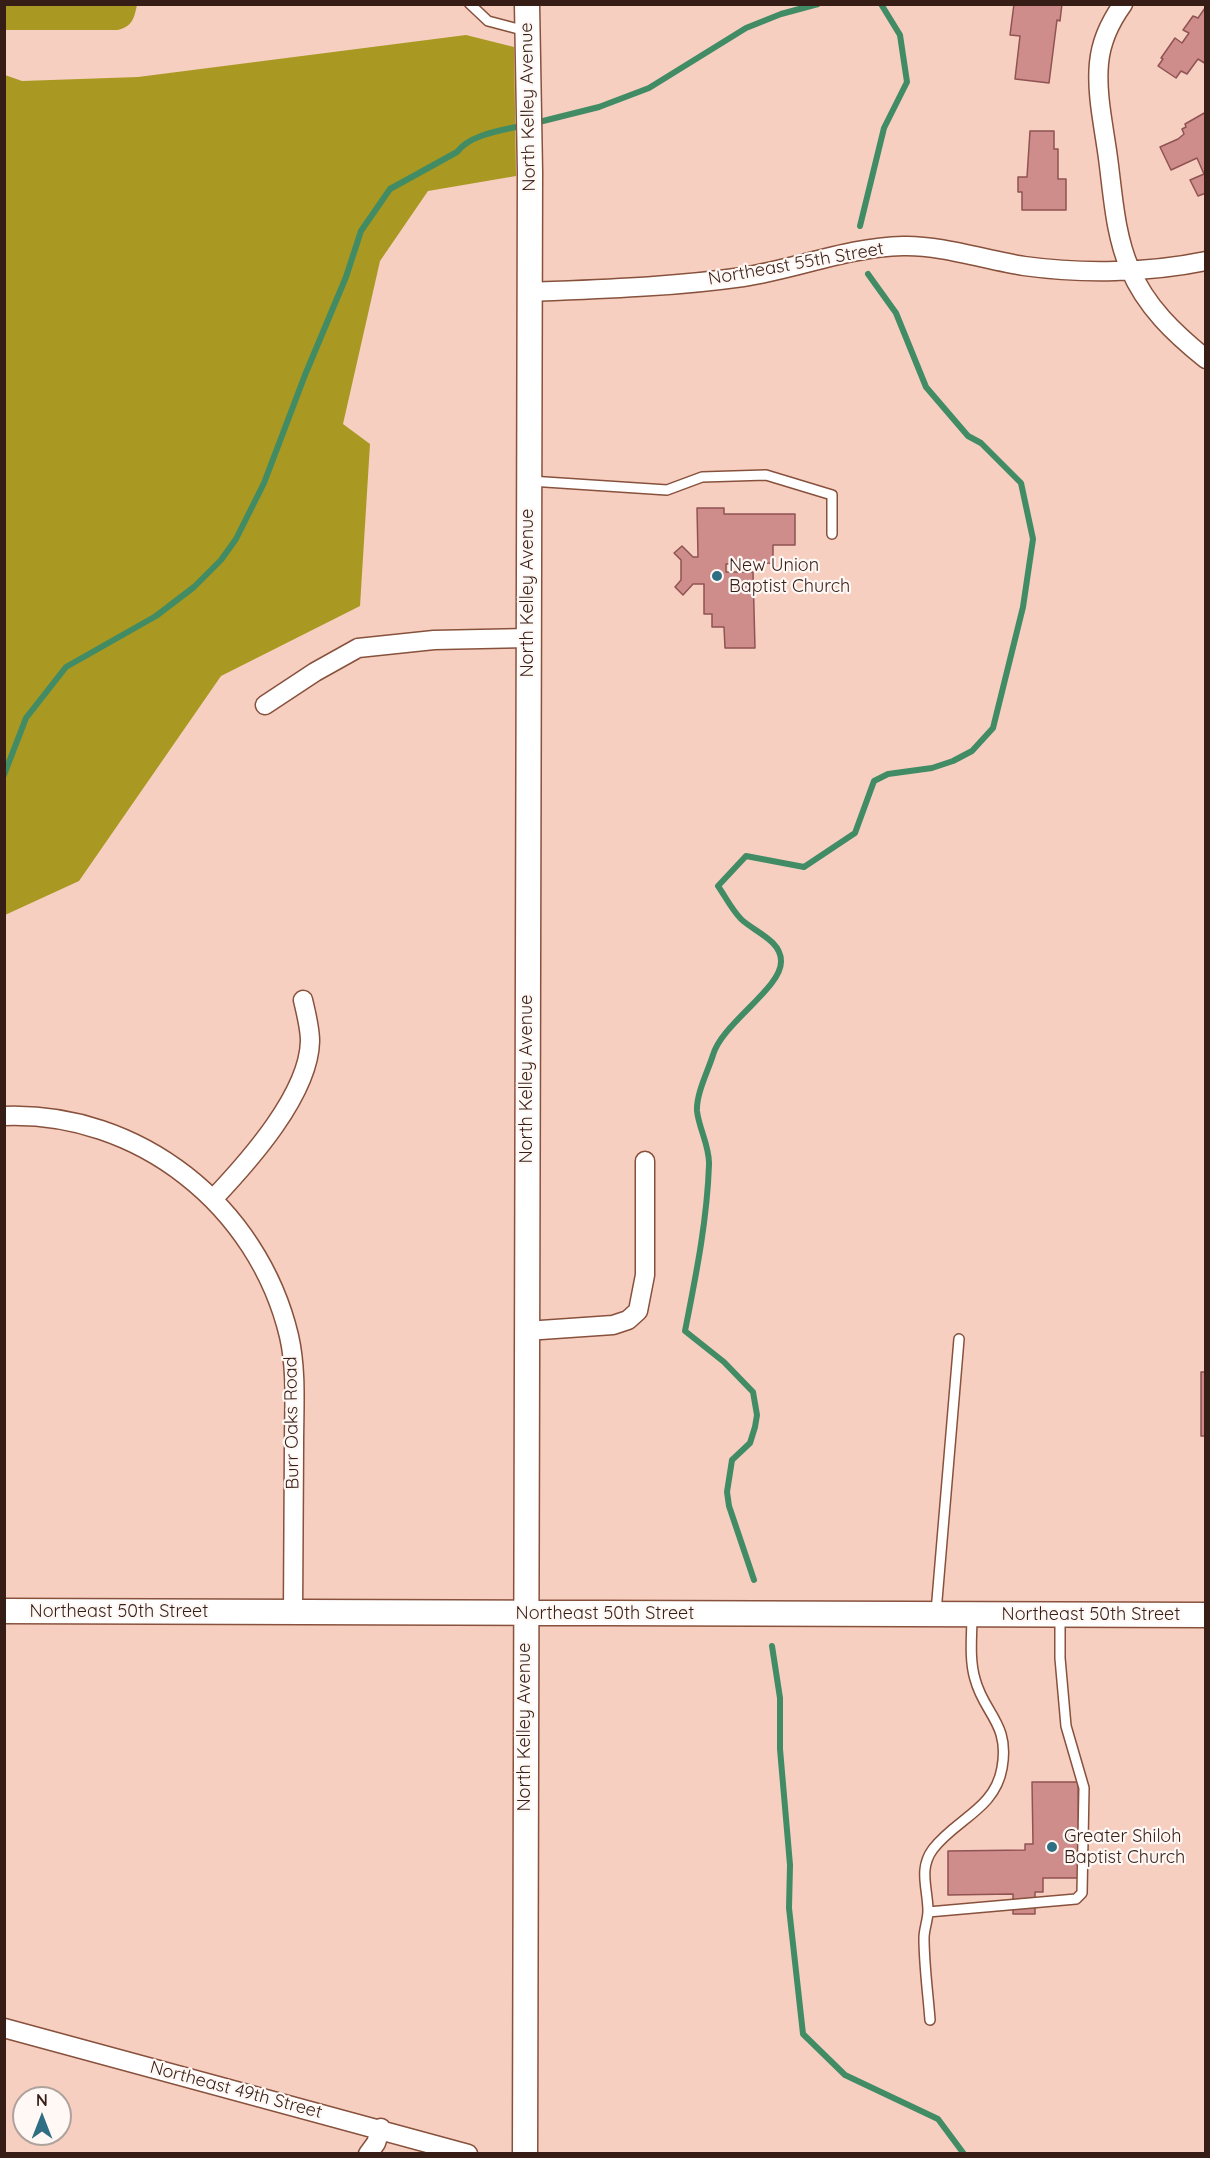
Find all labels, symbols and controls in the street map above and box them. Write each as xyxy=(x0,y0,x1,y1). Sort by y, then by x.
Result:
street label: North Kelley Avenue xyxy=(516,22,540,192)
street label: Northeast 55th Street xyxy=(707,238,885,290)
street label: North Kelley Avenue xyxy=(517,509,539,677)
place label: New Union Baptist Church xyxy=(729,555,850,598)
marker: New Union Baptist Church xyxy=(710,569,724,583)
street label: North Kelley Avenue xyxy=(516,995,538,1163)
street label: Burr Oaks Road xyxy=(280,1356,304,1490)
street label: Northeast 50th Street xyxy=(30,1601,208,1623)
street label: Northeast 50th Street xyxy=(516,1603,694,1625)
street label: Northeast 50th Street xyxy=(1002,1604,1180,1626)
street label: North Kelley Avenue xyxy=(514,1643,536,1811)
place label: Greater Shiloh Baptist Church xyxy=(1064,1826,1185,1868)
marker: Greater Shiloh Baptist Church xyxy=(1045,1840,1059,1854)
street label: Northeast 49th Street xyxy=(148,2057,324,2123)
north arrow xyxy=(12,2086,72,2146)
text: N xyxy=(36,2090,48,2110)

